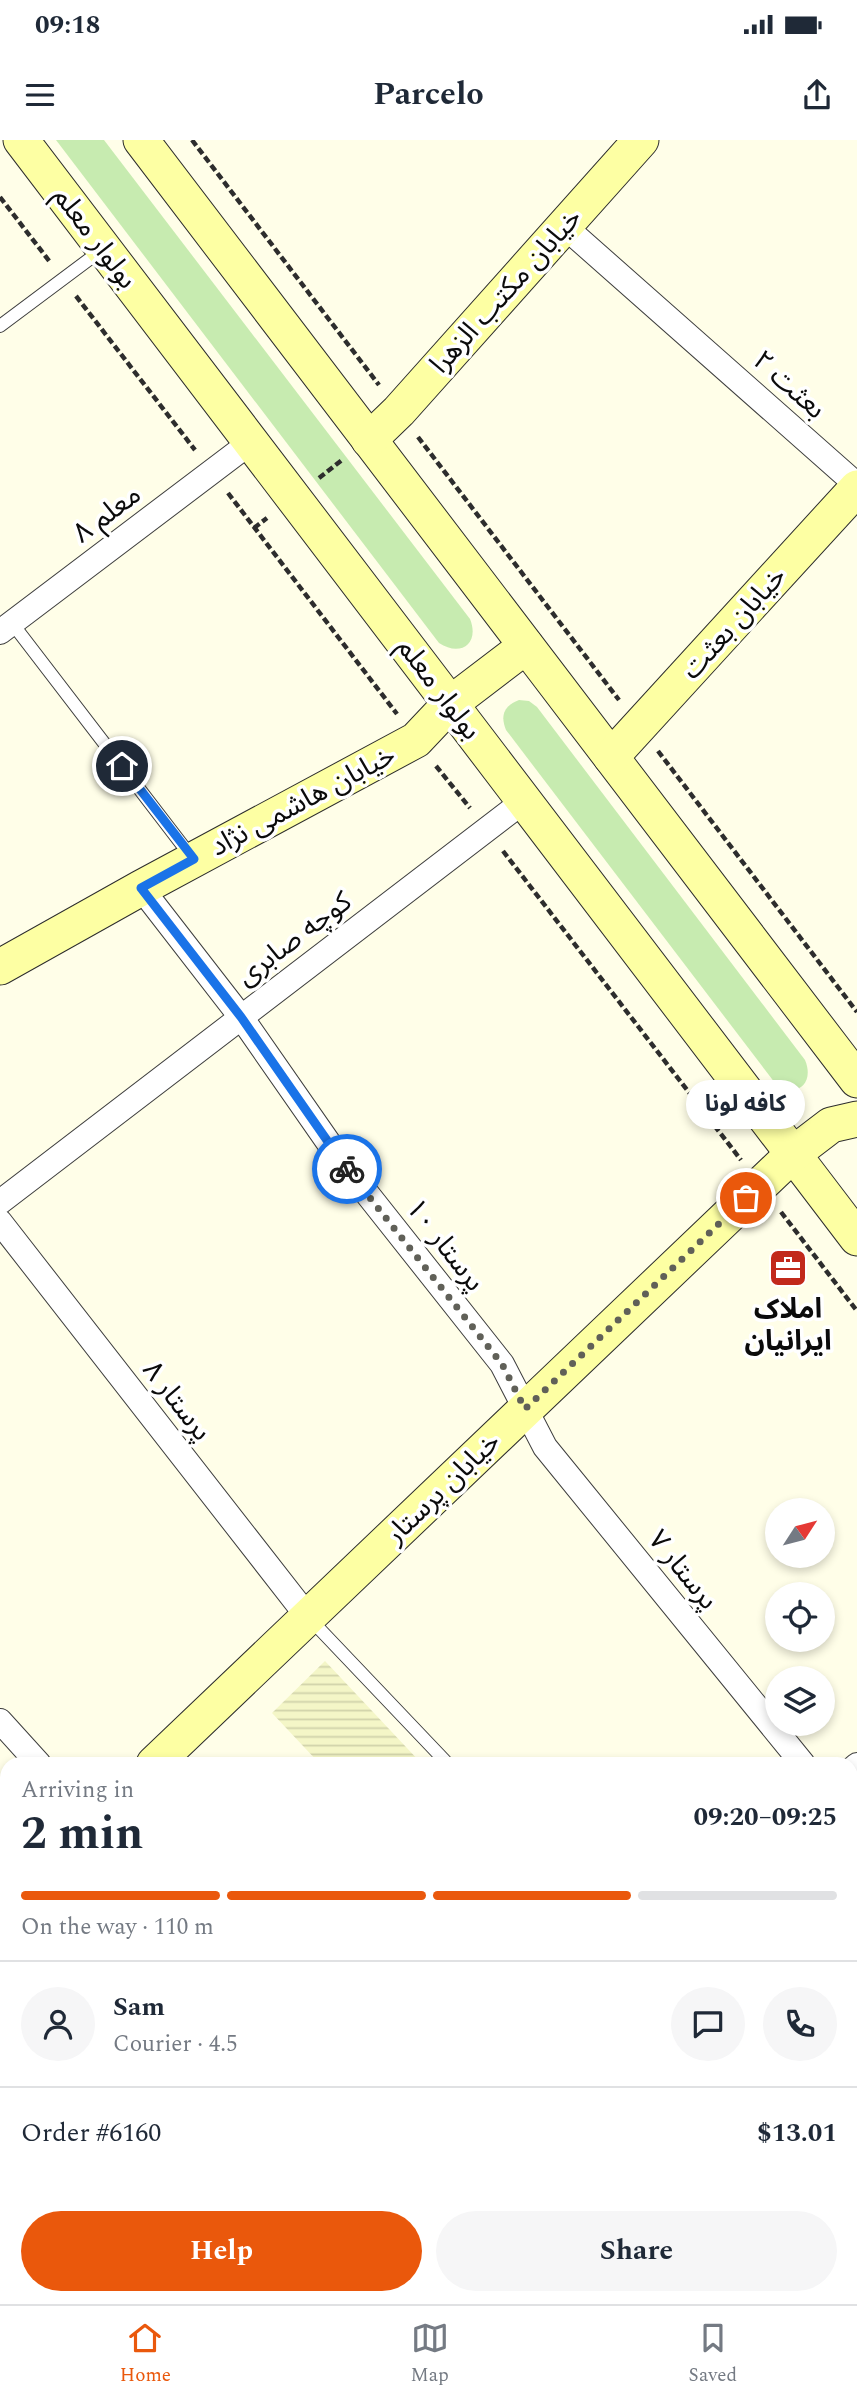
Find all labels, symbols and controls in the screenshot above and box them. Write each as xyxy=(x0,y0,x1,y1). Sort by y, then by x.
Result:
text: 09:18 xyxy=(35,5,100,45)
text: Parcelo xyxy=(373,70,484,119)
icon: menu xyxy=(21,76,59,114)
icon: share xyxy=(798,76,836,114)
street label: بولوار معلم xyxy=(42,178,148,298)
street label: خیابان مکتب الزهرا xyxy=(419,198,593,384)
street label: بعثت ۲ xyxy=(743,340,835,430)
street label: معلم ۸ xyxy=(64,474,150,554)
street label: خیابان بعثت xyxy=(671,557,797,689)
street label: بولوار معلم xyxy=(386,629,492,749)
street label: خیابان هاشمی نژاد xyxy=(202,734,404,868)
pin xyxy=(92,736,152,796)
icon: home xyxy=(103,747,141,785)
street label: کوچه صابری xyxy=(227,881,361,997)
callout: کافه لونا xyxy=(686,1079,806,1128)
text: کافه لونا xyxy=(705,1087,786,1122)
courier xyxy=(312,1134,382,1204)
icon: bike xyxy=(328,1150,366,1188)
pin xyxy=(716,1168,776,1228)
icon: bag xyxy=(727,1179,765,1217)
street label: پرستار ۱۰ xyxy=(395,1189,495,1301)
office icon: املاک ایرانیان xyxy=(767,1247,809,1289)
place label: املاک ایرانیان xyxy=(744,1288,832,1363)
street label: پرستار ۸ xyxy=(132,1351,222,1451)
street label: خیابان پرستار xyxy=(375,1422,511,1555)
north arrow xyxy=(765,1498,835,1568)
map controls xyxy=(765,1498,835,1736)
street label: پرستار ۷ xyxy=(637,1521,729,1619)
button: locate xyxy=(765,1582,835,1652)
button: layers xyxy=(765,1666,835,1736)
text: Arriving in xyxy=(21,1773,134,1808)
text: 09:20–09:25 xyxy=(693,1797,837,1837)
text: 2 min xyxy=(21,1799,143,1869)
text: On the way · 110 m xyxy=(21,1910,214,1945)
button: person xyxy=(21,1987,95,2061)
text: Sam xyxy=(113,1987,165,2027)
button: chat xyxy=(671,1987,745,2061)
button: phone xyxy=(763,1987,837,2061)
text: Courier · 4.5 xyxy=(113,2027,238,2062)
text: Order #6160 xyxy=(21,2113,161,2153)
text: $13.01 xyxy=(757,2113,837,2153)
button: Help xyxy=(21,2211,422,2291)
button: Share xyxy=(436,2211,837,2291)
tab: Home xyxy=(120,2319,171,2390)
tab: Map xyxy=(411,2319,449,2390)
tab: Saved xyxy=(688,2319,737,2390)

